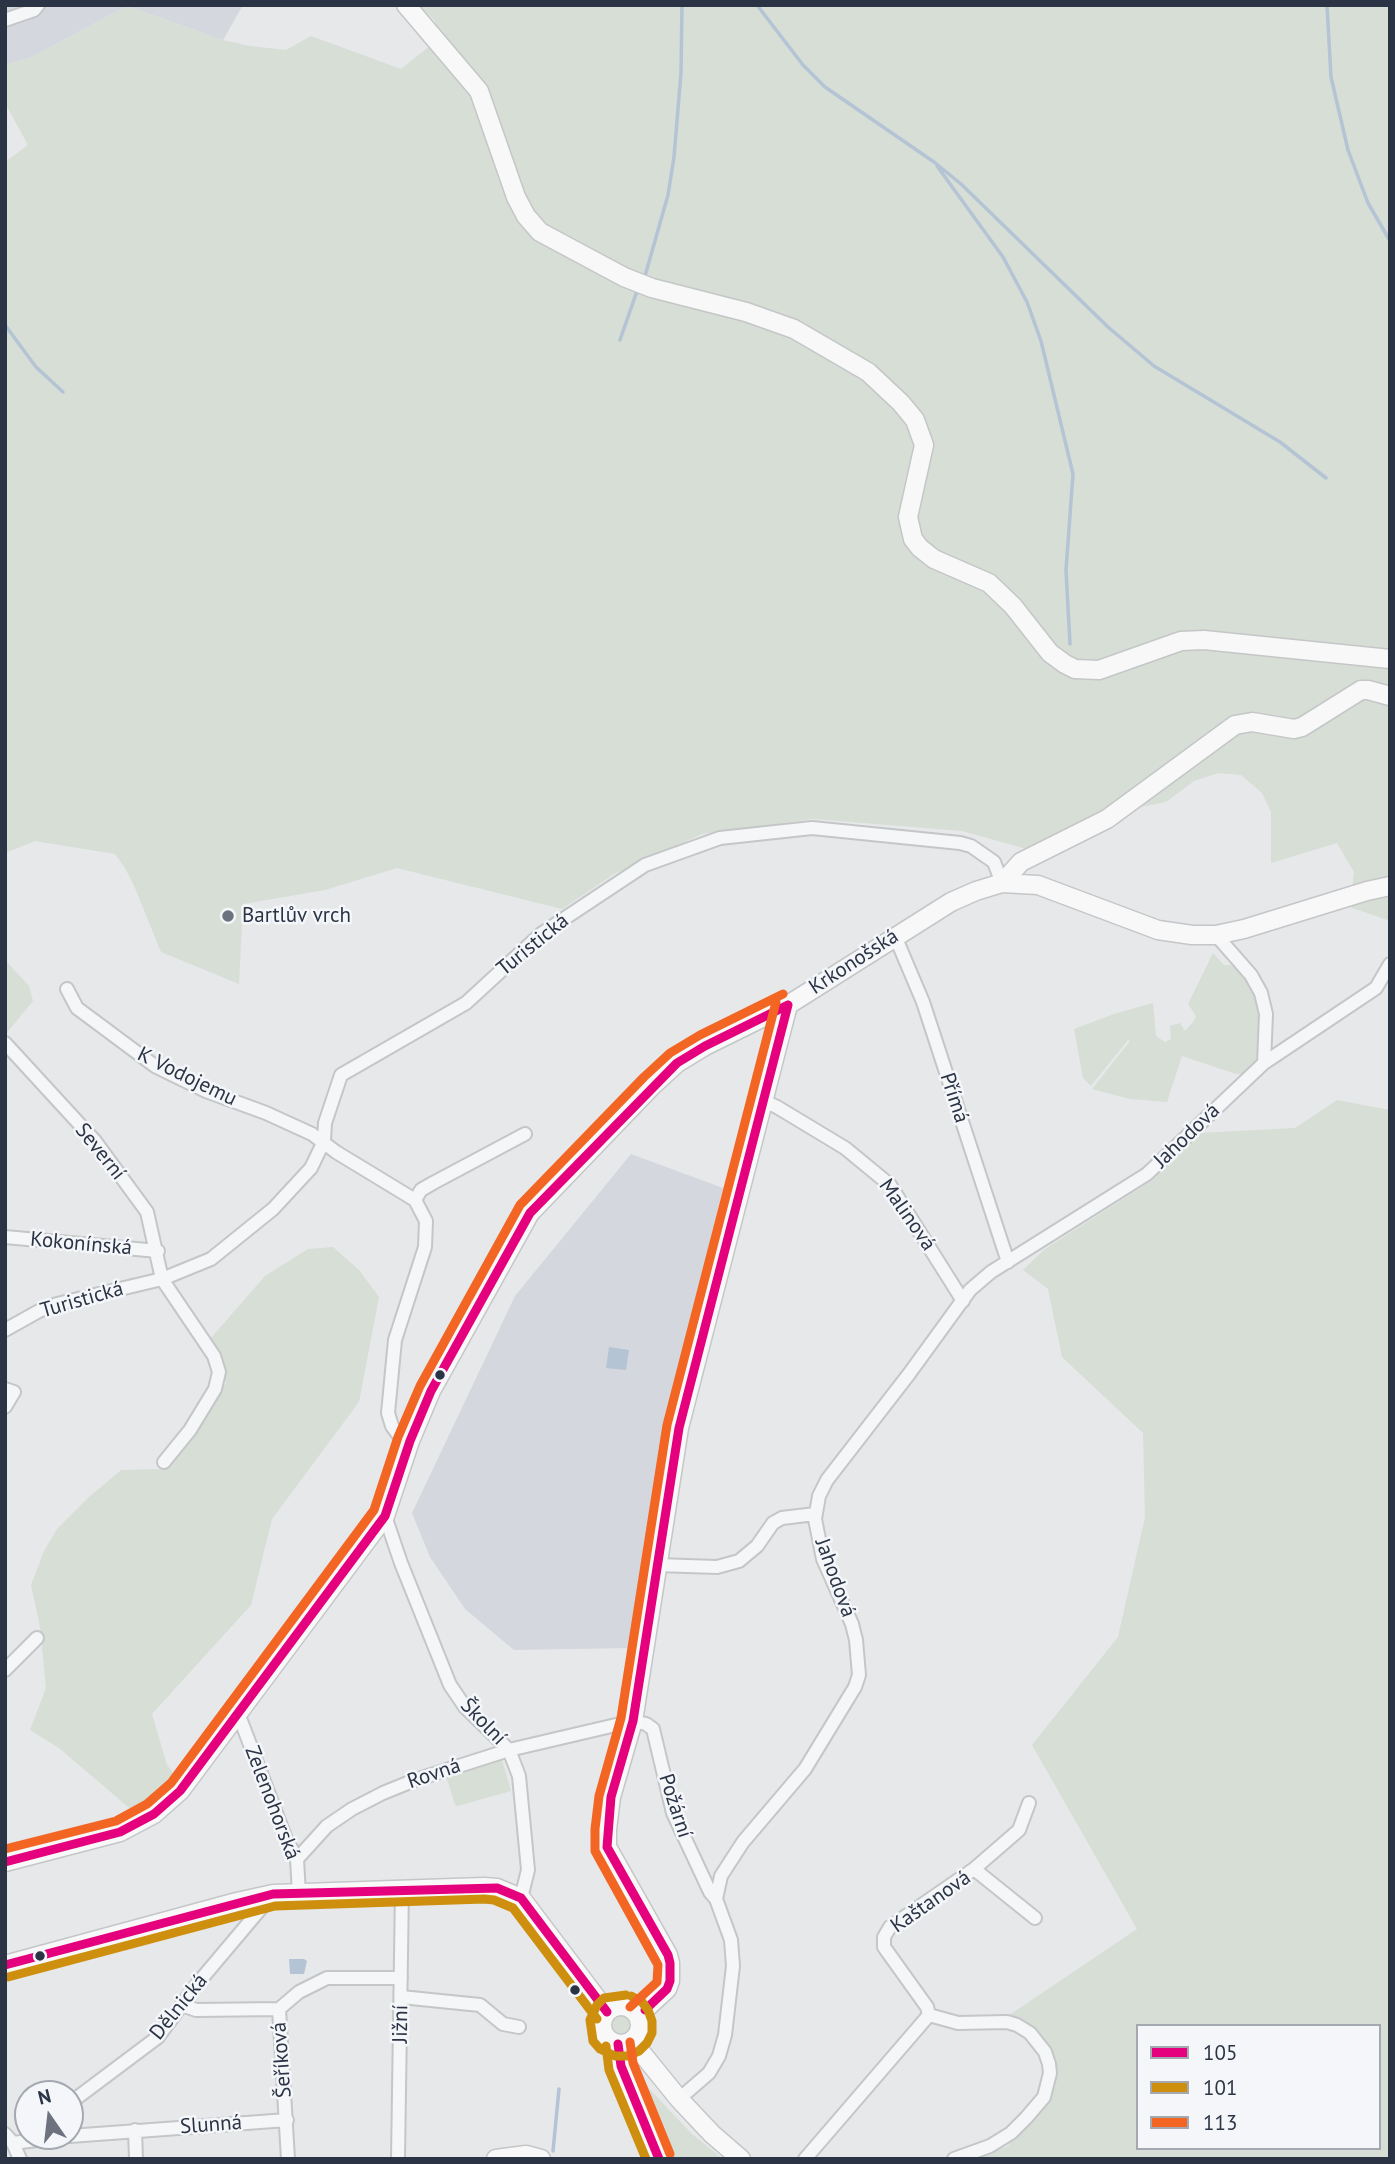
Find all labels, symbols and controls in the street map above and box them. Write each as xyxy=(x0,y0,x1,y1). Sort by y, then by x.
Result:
place label: Bartlův vrch xyxy=(242,903,351,929)
marker: Bartlův vrch xyxy=(220,908,236,924)
street label: Turistická xyxy=(492,908,574,982)
street label: Krkonošská xyxy=(805,924,903,1000)
street label: K Vodojemu xyxy=(133,1042,241,1112)
street label: Přímá xyxy=(934,1070,974,1126)
street label: Jahodová xyxy=(1149,1098,1225,1174)
street label: Severní xyxy=(69,1118,131,1186)
street label: Malinová xyxy=(873,1174,941,1256)
street label: Kokonínská xyxy=(29,1227,133,1261)
street label: Turistická xyxy=(38,1276,126,1324)
unlabelled marker xyxy=(433,1368,447,1382)
street label: Jahodová xyxy=(809,1535,861,1621)
street label: Školní xyxy=(455,1693,511,1751)
street label: Zelenohorská xyxy=(239,1743,305,1863)
street label: Rovná xyxy=(404,1753,464,1795)
street label: Požární xyxy=(653,1771,697,1841)
street label: Kaštanová xyxy=(886,1865,976,1939)
unlabelled marker xyxy=(33,1949,47,1963)
street label: Dělnická xyxy=(145,1969,213,2045)
unlabelled marker xyxy=(568,1983,582,1997)
street label: Jižní xyxy=(388,2005,414,2043)
street label: Šeříková xyxy=(267,2021,297,2099)
legend xyxy=(1136,2024,1381,2150)
text: 105 xyxy=(1203,2039,1237,2066)
text: 101 xyxy=(1203,2074,1237,2101)
north arrow xyxy=(14,2080,84,2150)
text: N xyxy=(35,2083,53,2110)
text: 113 xyxy=(1203,2109,1237,2136)
street label: Slunná xyxy=(179,2110,243,2140)

